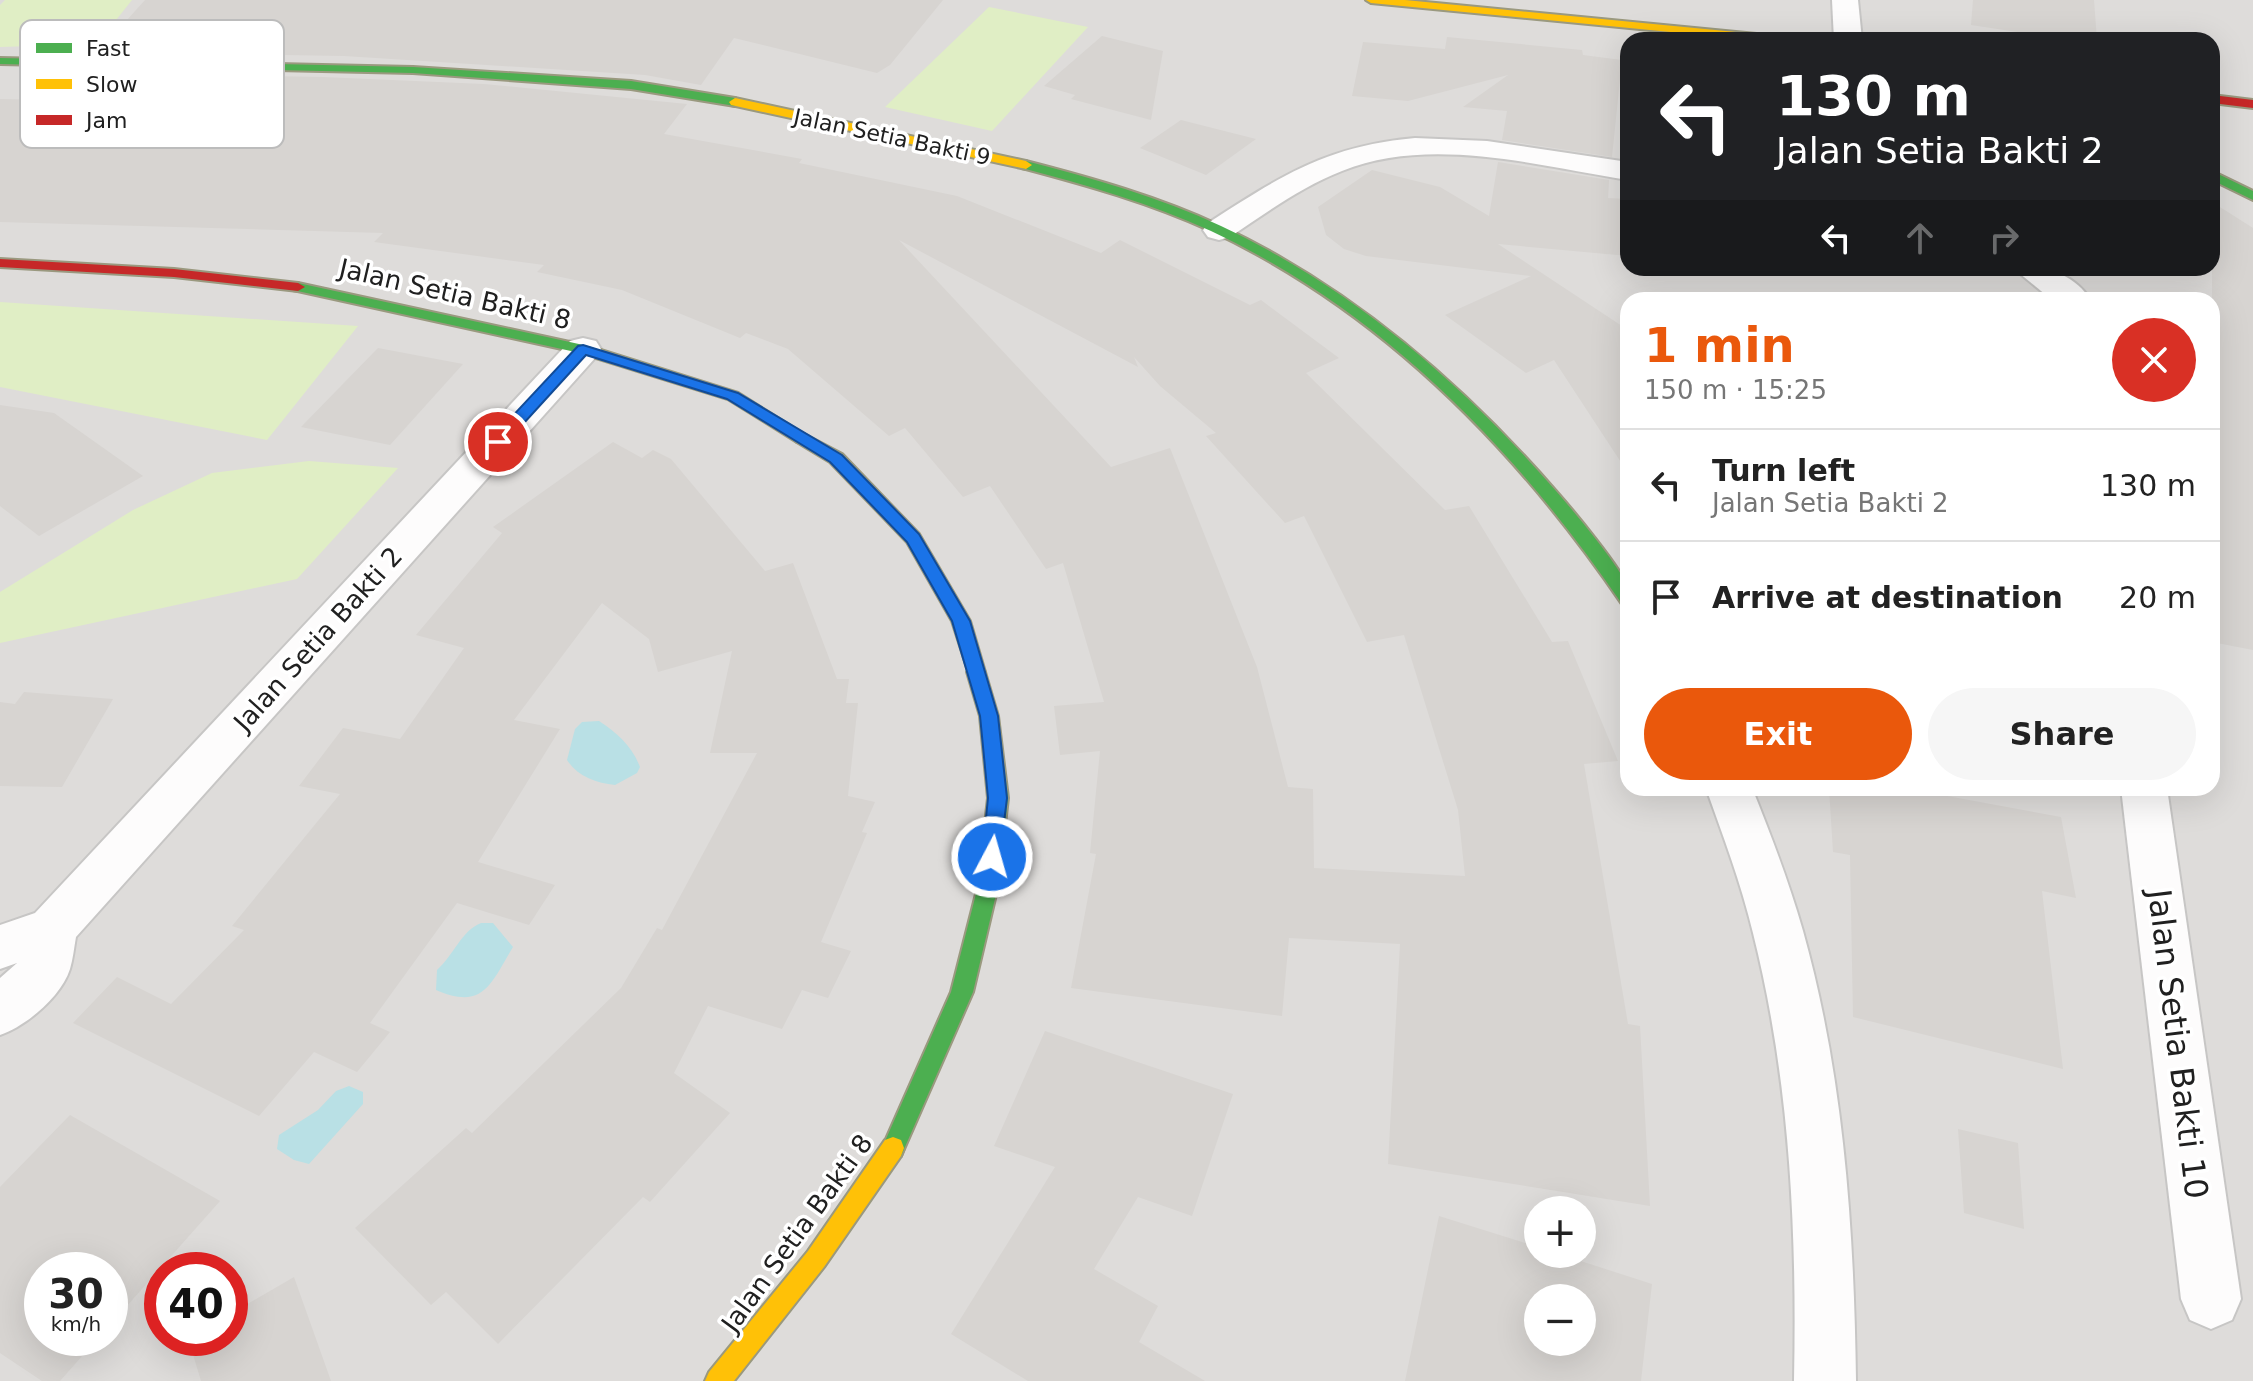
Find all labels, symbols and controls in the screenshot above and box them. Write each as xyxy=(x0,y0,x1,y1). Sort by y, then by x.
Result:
legend xyxy=(20,20,284,148)
text: Fast xyxy=(86,36,131,61)
text: 130 m xyxy=(1776,63,1971,128)
icon: left xyxy=(1644,64,1748,168)
text: Slow xyxy=(86,72,138,97)
street label: Jalan Setia Bakti 9 xyxy=(790,104,993,170)
text: Jam xyxy=(84,108,127,133)
text: Jalan Setia Bakti 2 xyxy=(1776,130,2104,171)
icon: left xyxy=(1814,216,1858,260)
icon: ahead xyxy=(1898,216,1942,260)
icon: right xyxy=(1982,216,2026,260)
street label: Jalan Setia Bakti 8 xyxy=(334,252,574,335)
text: 1 min xyxy=(1644,317,1795,373)
button: close xyxy=(2112,318,2196,402)
text: 150 m · 15:25 xyxy=(1644,375,1827,405)
pin xyxy=(464,408,532,476)
icon: arrive xyxy=(476,420,520,464)
text: Turn left xyxy=(1712,453,1855,488)
icon: left xyxy=(1644,463,1688,507)
text: 130 m xyxy=(2100,468,2196,503)
text: Jalan Setia Bakti 2 xyxy=(1712,488,1949,518)
street label: Jalan Setia Bakti 2 xyxy=(226,541,408,738)
icon: arrive xyxy=(1644,575,1688,619)
text: Arrive at destination xyxy=(1712,580,2063,615)
text: 20 m xyxy=(2119,580,2196,615)
button: Exit xyxy=(1644,688,1912,780)
button: Share xyxy=(1928,688,2196,780)
position arrow xyxy=(950,815,1034,899)
street label: Jalan Setia Bakti 10 xyxy=(2140,885,2216,1201)
street label: Jalan Setia Bakti 8 xyxy=(714,1128,879,1339)
map controls xyxy=(1524,1196,1596,1356)
button: + xyxy=(1524,1196,1596,1268)
speed limit sign: 40 xyxy=(144,1252,248,1356)
text: 30 xyxy=(48,1271,104,1317)
button: − xyxy=(1524,1284,1596,1356)
text: km/h xyxy=(51,1312,101,1336)

